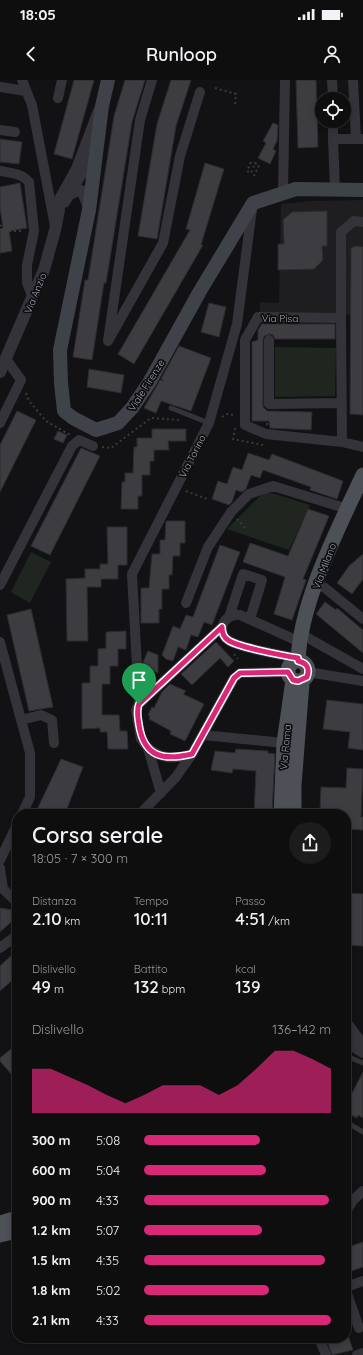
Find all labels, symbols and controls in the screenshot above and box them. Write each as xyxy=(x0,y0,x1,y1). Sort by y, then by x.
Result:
text: 18:05 xyxy=(20,5,56,24)
icon: back xyxy=(20,43,42,65)
text: Runloop xyxy=(146,43,217,66)
icon: person xyxy=(321,43,343,65)
map controls xyxy=(315,92,351,128)
button: locate xyxy=(315,92,351,128)
street label: Via Anzio xyxy=(21,271,50,315)
street label: Via Pisa xyxy=(262,312,298,325)
street label: Viale Firenze xyxy=(125,357,168,414)
street label: Via Torino xyxy=(176,433,209,480)
street label: Via Milano xyxy=(310,541,339,591)
pin xyxy=(122,663,156,704)
icon: arrive xyxy=(128,669,150,691)
street label: Via Roma xyxy=(277,724,294,770)
text: Corsa serale xyxy=(32,821,163,849)
button: share xyxy=(289,822,331,864)
text: 18:05 · 7 × 300 m xyxy=(32,850,128,866)
text: Distanza xyxy=(32,894,76,908)
text: Tempo xyxy=(134,894,169,908)
text: Passo xyxy=(235,894,265,908)
text: 2.10 xyxy=(32,908,61,929)
text: 10:11 xyxy=(134,908,168,929)
text: 4:51 xyxy=(235,908,265,929)
text: km xyxy=(61,914,80,928)
text: /km xyxy=(265,914,290,928)
text: Dislivello xyxy=(32,962,76,976)
text: Battito xyxy=(134,962,168,976)
text: kcal xyxy=(235,962,256,976)
text: 49 xyxy=(32,976,51,997)
text: 132 xyxy=(134,976,159,997)
text: 139 xyxy=(235,976,261,997)
text: m xyxy=(51,982,64,996)
text: bpm xyxy=(159,982,185,996)
text: Dislivello xyxy=(32,1021,84,1037)
text: 136–142 m xyxy=(272,1021,331,1037)
text: 300 m xyxy=(32,1132,71,1148)
text: 5:08 xyxy=(96,1132,120,1148)
text: 600 m xyxy=(32,1162,71,1178)
text: 5:04 xyxy=(96,1162,120,1178)
text: 900 m xyxy=(32,1192,71,1208)
text: 4:33 xyxy=(96,1192,119,1208)
text: 1.2 km xyxy=(32,1222,71,1238)
text: 5:07 xyxy=(96,1222,119,1238)
text: 1.5 km xyxy=(32,1252,71,1268)
text: 4:35 xyxy=(96,1252,119,1268)
text: 1.8 km xyxy=(32,1282,70,1298)
text: 5:02 xyxy=(96,1282,120,1298)
text: 2.1 km xyxy=(32,1312,70,1328)
text: 4:33 xyxy=(96,1312,119,1328)

